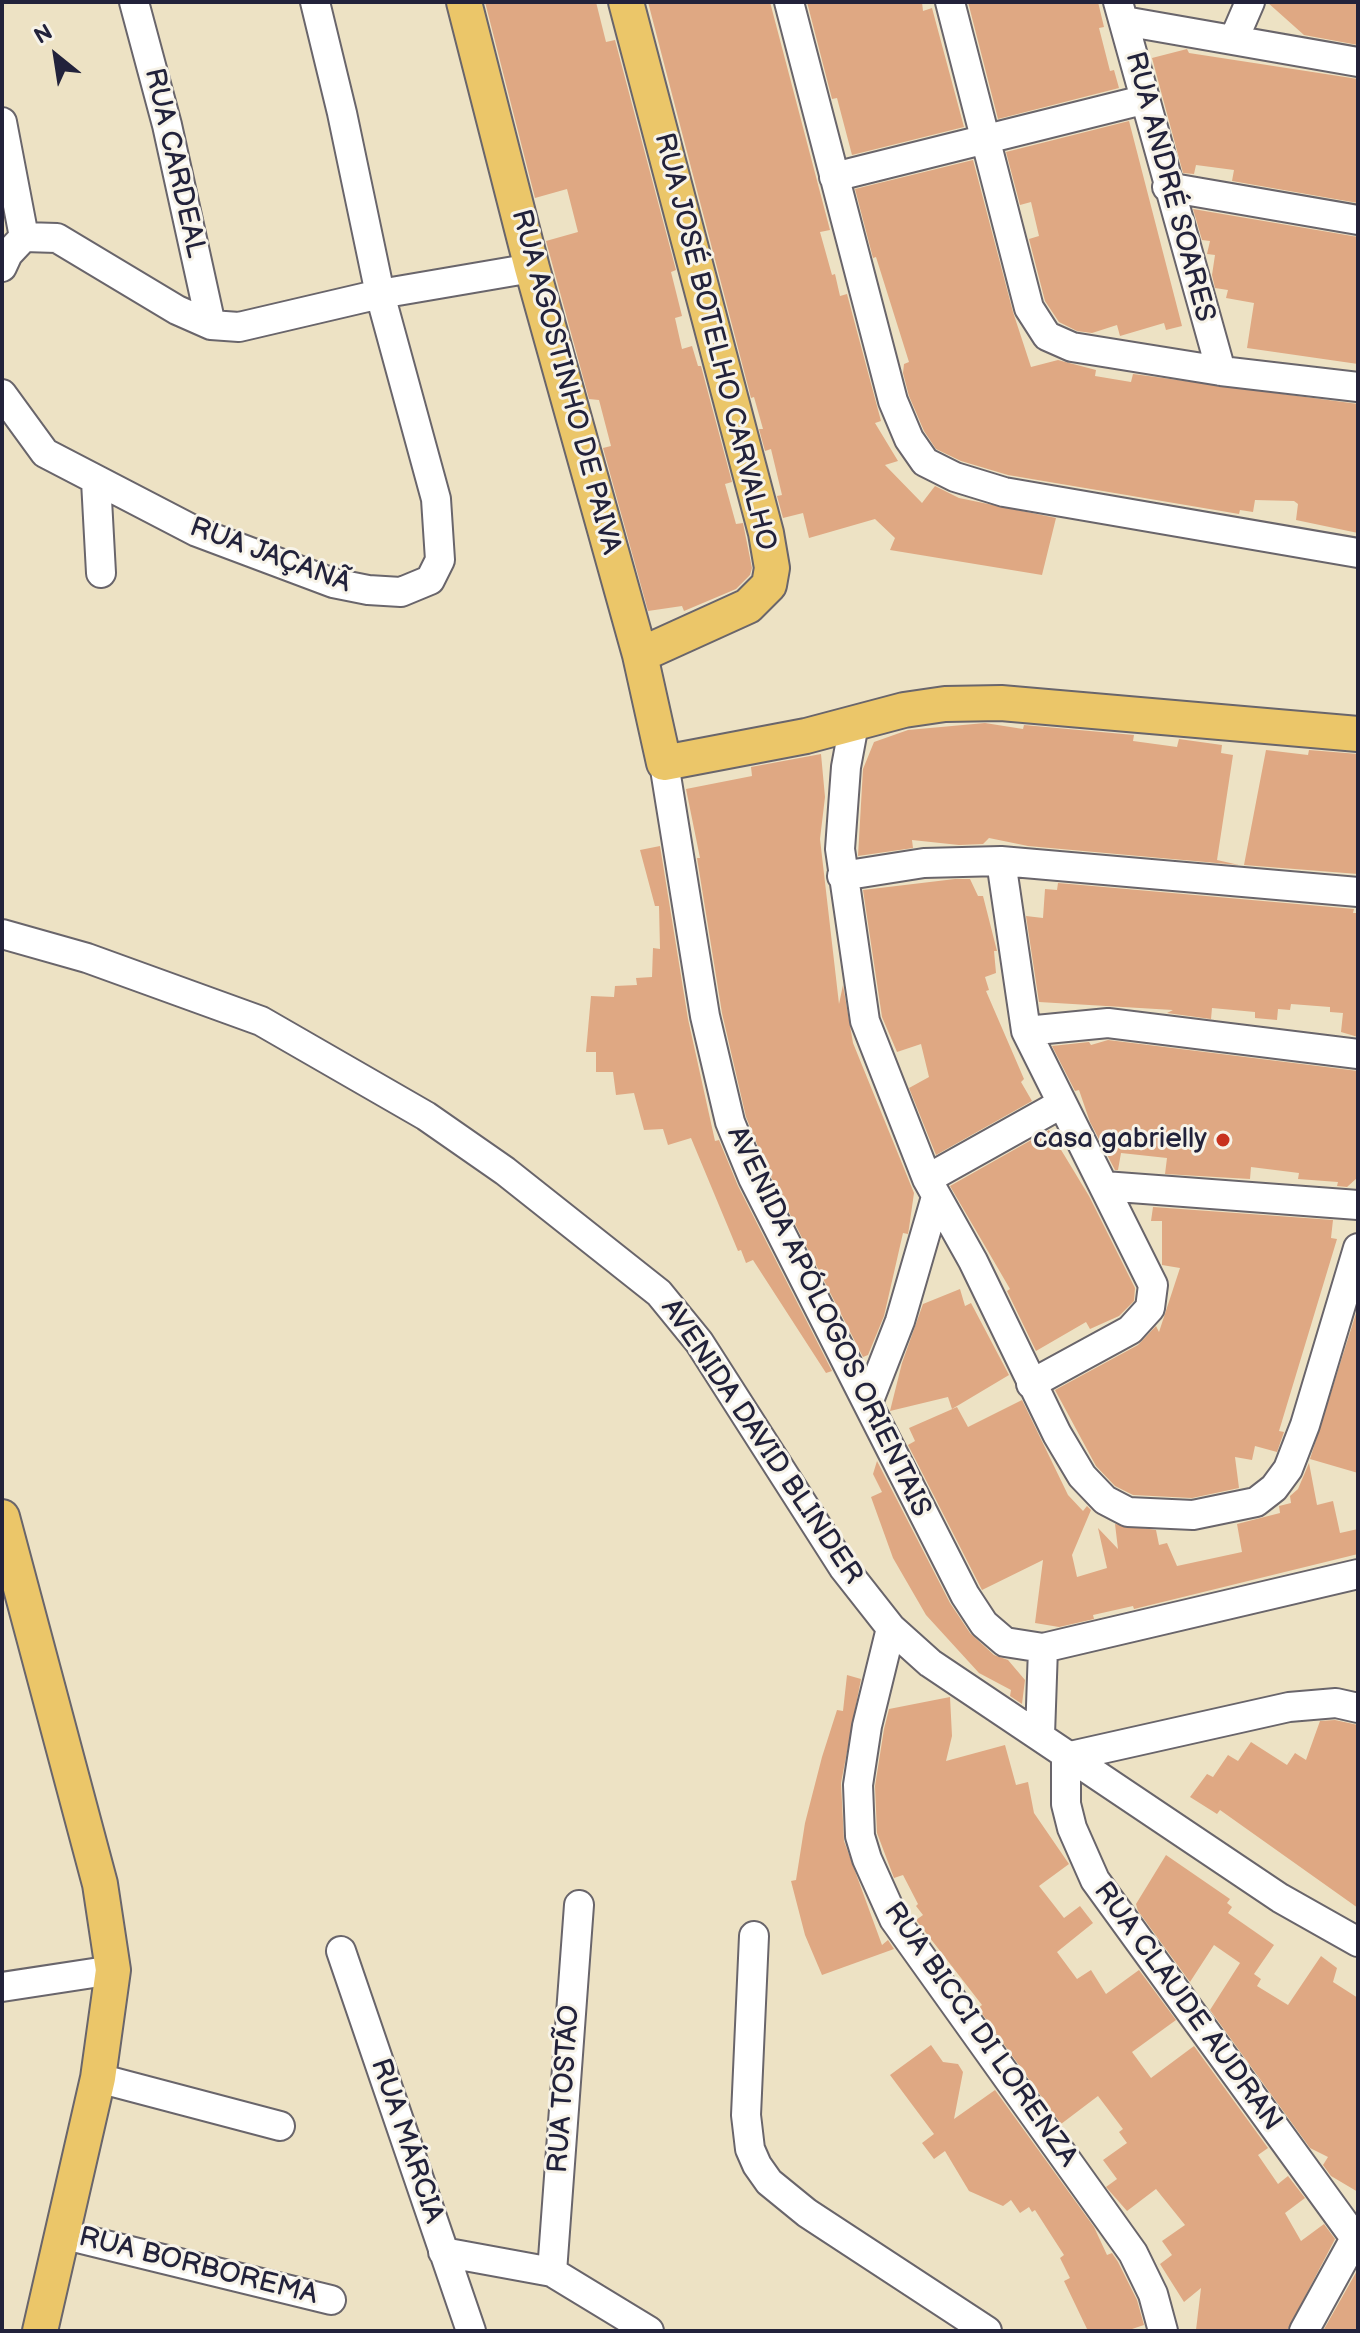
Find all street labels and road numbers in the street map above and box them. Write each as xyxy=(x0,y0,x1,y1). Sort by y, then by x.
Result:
street label: RUA ANDRÉ SOARES xyxy=(1117,48,1221,326)
street label: RUA CARDEAL xyxy=(136,65,212,261)
street label: RUA JOSÉ BOTELHO CARVALHO xyxy=(646,130,782,554)
street label: RUA AGOSTINHO DE PAIVA xyxy=(503,206,627,558)
street label: RUA JAÇANÃ xyxy=(185,511,355,601)
street label: AVENIDA APÓLOGOS ORIENTAIS xyxy=(719,1121,937,1523)
street label: AVENIDA DAVID BLINDER xyxy=(653,1293,869,1591)
street label: RUA CLAUDE AUDRAN xyxy=(1085,1876,1289,2138)
street label: RUA BICCI DI LORENZA xyxy=(876,1896,1084,2174)
street label: RUA TOSTÃO xyxy=(542,2004,588,2174)
street label: RUA MÁRCIA xyxy=(362,2054,450,2228)
street label: RUA BORBOREMA xyxy=(75,2221,321,2313)

